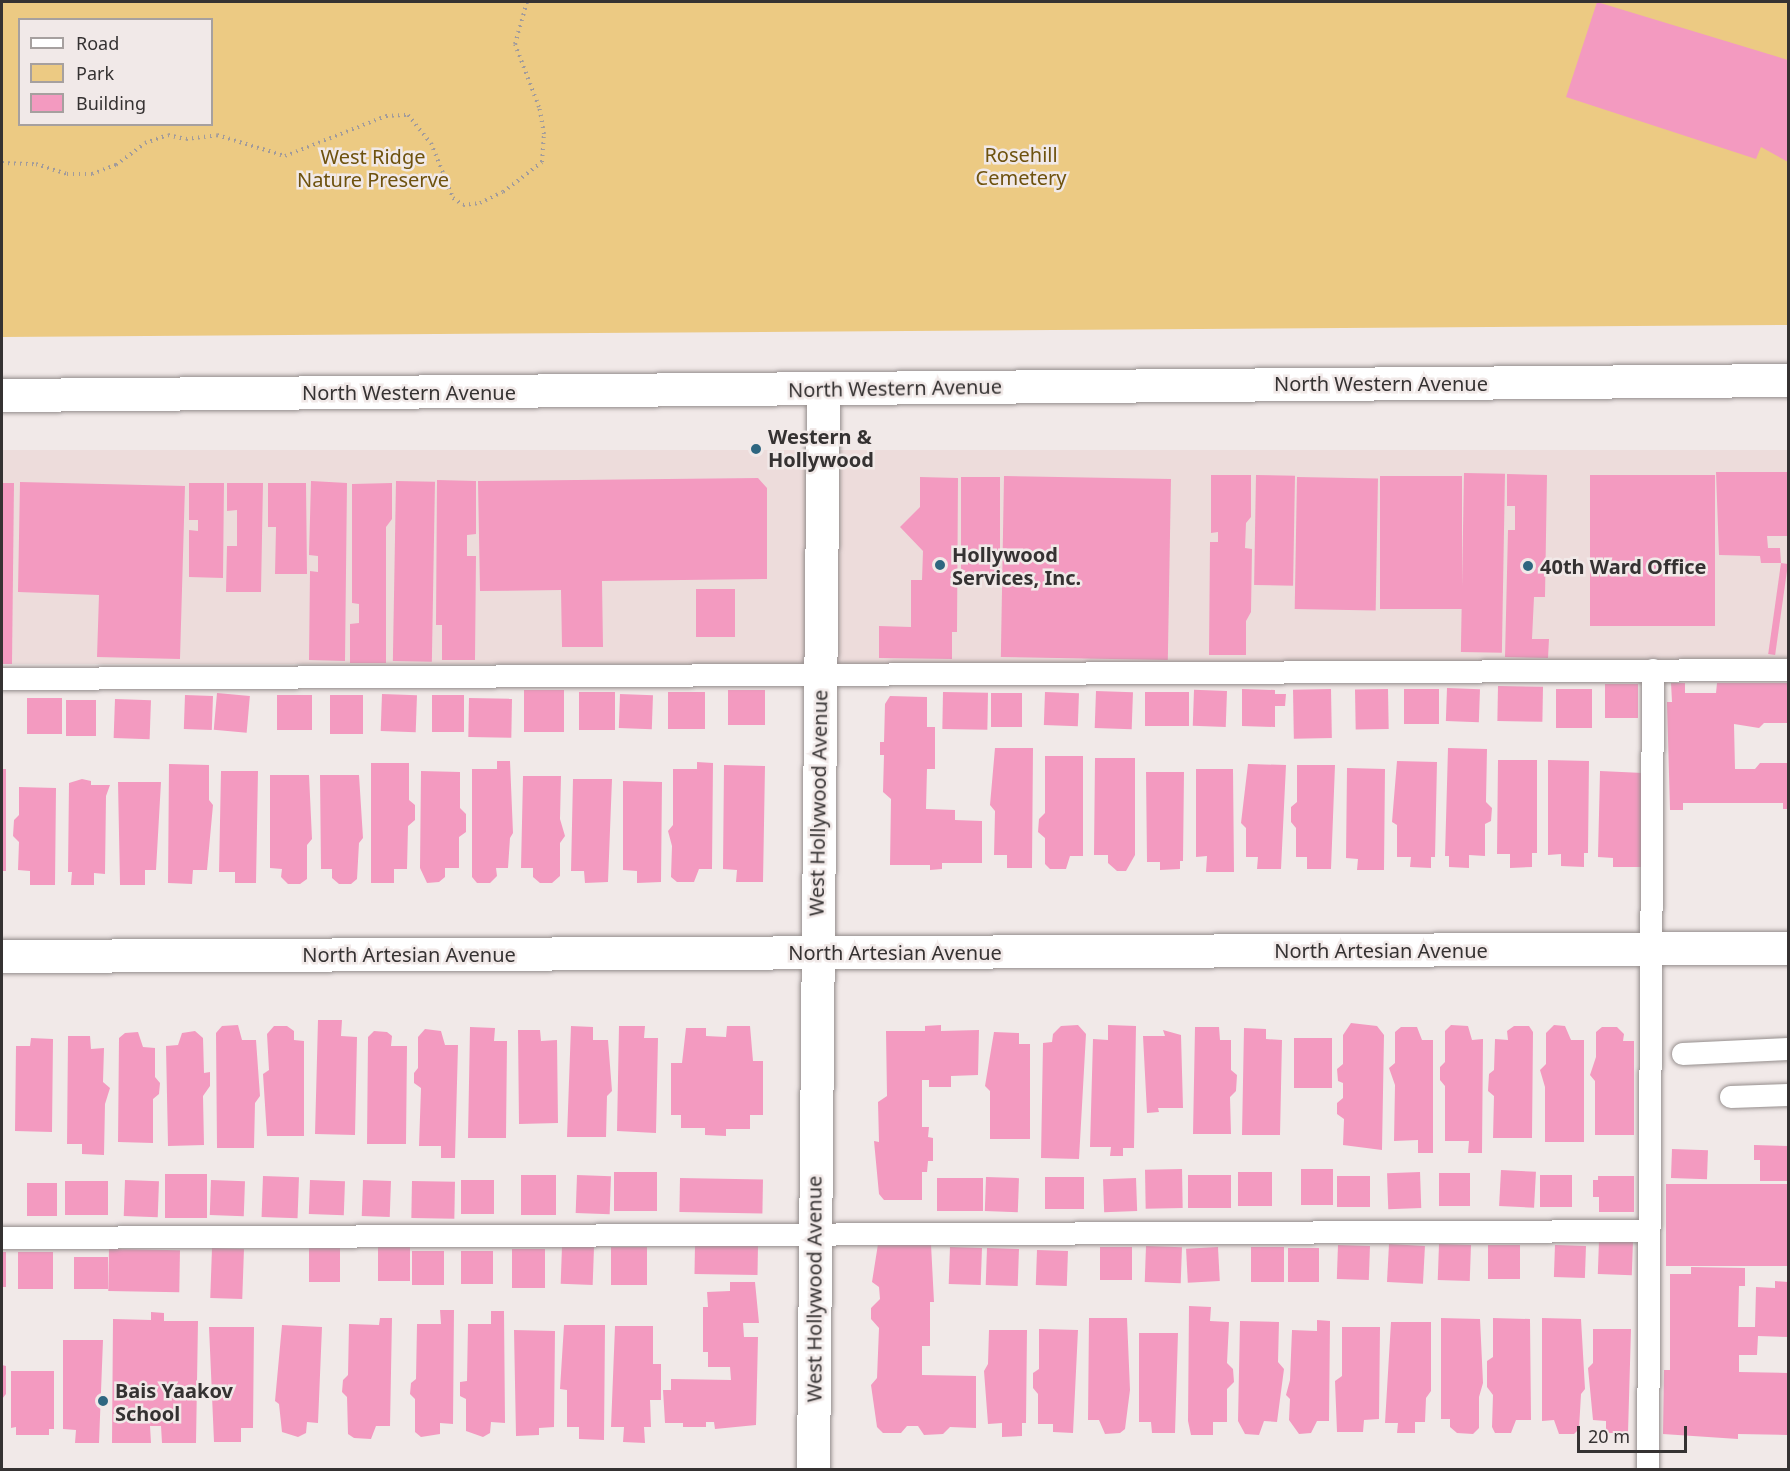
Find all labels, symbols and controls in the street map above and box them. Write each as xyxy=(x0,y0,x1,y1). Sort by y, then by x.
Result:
legend xyxy=(18,18,213,126)
text: Road xyxy=(76,31,119,55)
text: Park xyxy=(76,61,114,85)
text: Building xyxy=(76,91,146,115)
park label: Rosehill Cemetery xyxy=(976,142,1066,189)
park label: West Ridge Nature Preserve xyxy=(297,145,449,192)
street label: North Western Avenue xyxy=(1274,371,1488,395)
street label: North Western Avenue xyxy=(788,374,1002,402)
street label: North Western Avenue xyxy=(302,380,516,404)
place label: Western & Hollywood xyxy=(768,425,874,472)
marker: Western & Hollywood xyxy=(749,442,763,456)
place label: Hollywood Services, Inc. xyxy=(952,542,1081,589)
place label: 40th Ward Office xyxy=(1540,554,1707,578)
marker: Hollywood Services, Inc. xyxy=(933,558,947,572)
marker: 40th Ward Office xyxy=(1521,559,1535,573)
street label: West Hollywood Avenue xyxy=(804,690,832,916)
street label: North Artesian Avenue xyxy=(1274,938,1488,962)
street label: North Artesian Avenue xyxy=(788,940,1002,964)
street label: North Artesian Avenue xyxy=(302,942,516,966)
street label: West Hollywood Avenue xyxy=(802,1176,826,1402)
place label: Bais Yaakov School xyxy=(115,1378,233,1425)
marker: Bais Yaakov School xyxy=(96,1394,110,1408)
scale bar xyxy=(1580,1414,1690,1452)
text: 20 m xyxy=(1588,1424,1630,1448)

